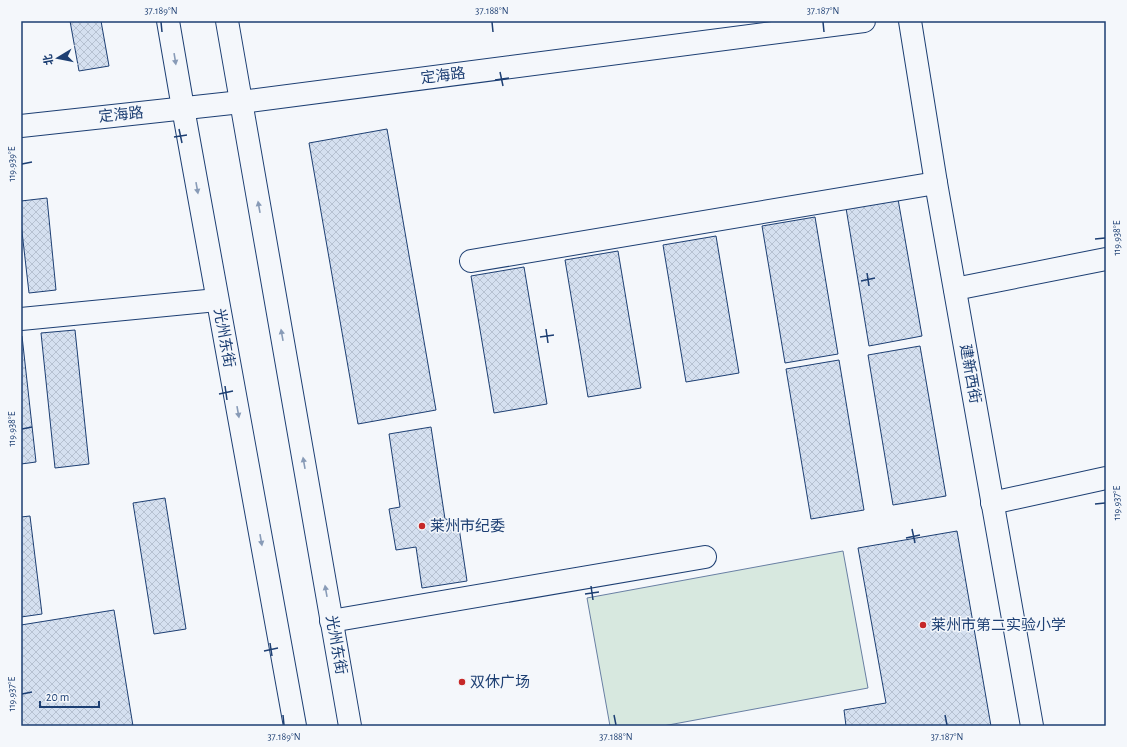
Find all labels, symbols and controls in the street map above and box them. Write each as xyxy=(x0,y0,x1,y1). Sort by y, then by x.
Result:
text: 37.189°N xyxy=(144,6,178,16)
text: 37.188°N xyxy=(475,6,509,16)
text: 37.187°N xyxy=(807,6,839,16)
north arrow xyxy=(38,38,78,78)
text: 北 xyxy=(42,53,55,66)
one-way arrow xyxy=(172,53,178,66)
street label: 定海路 xyxy=(420,65,466,86)
street label: 定海路 xyxy=(98,104,144,125)
text: 119.939°E xyxy=(7,146,17,182)
one-way arrow xyxy=(194,181,200,194)
one-way arrow xyxy=(256,201,262,213)
text: 119.938°E xyxy=(1112,220,1122,256)
street label: 光州东街 xyxy=(211,307,239,369)
one-way arrow xyxy=(278,329,284,341)
street label: 建新西街 xyxy=(957,343,984,405)
one-way arrow xyxy=(235,406,241,418)
text: 119.938°E xyxy=(7,411,17,447)
one-way arrow xyxy=(301,457,307,469)
text: 119.937°E xyxy=(1112,486,1122,520)
place label: 莱州市纪委 xyxy=(430,517,505,534)
marker: 莱州市纪委 xyxy=(417,521,427,531)
one-way arrow xyxy=(258,534,264,546)
one-way arrow xyxy=(323,585,329,597)
street label: 光州东街 xyxy=(323,614,351,676)
place label: 莱州市第二实验小学 xyxy=(931,616,1066,633)
marker: 莱州市第二实验小学 xyxy=(918,620,928,630)
place label: 双休广场 xyxy=(470,673,530,690)
text: 119.937°E xyxy=(7,677,17,711)
marker: 双休广场 xyxy=(457,677,467,687)
scale bar xyxy=(40,683,99,709)
text: 20 m xyxy=(46,691,69,703)
text: 37.189°N xyxy=(267,732,301,742)
text: 37.188°N xyxy=(599,732,633,742)
text: 37.187°N xyxy=(931,732,963,742)

